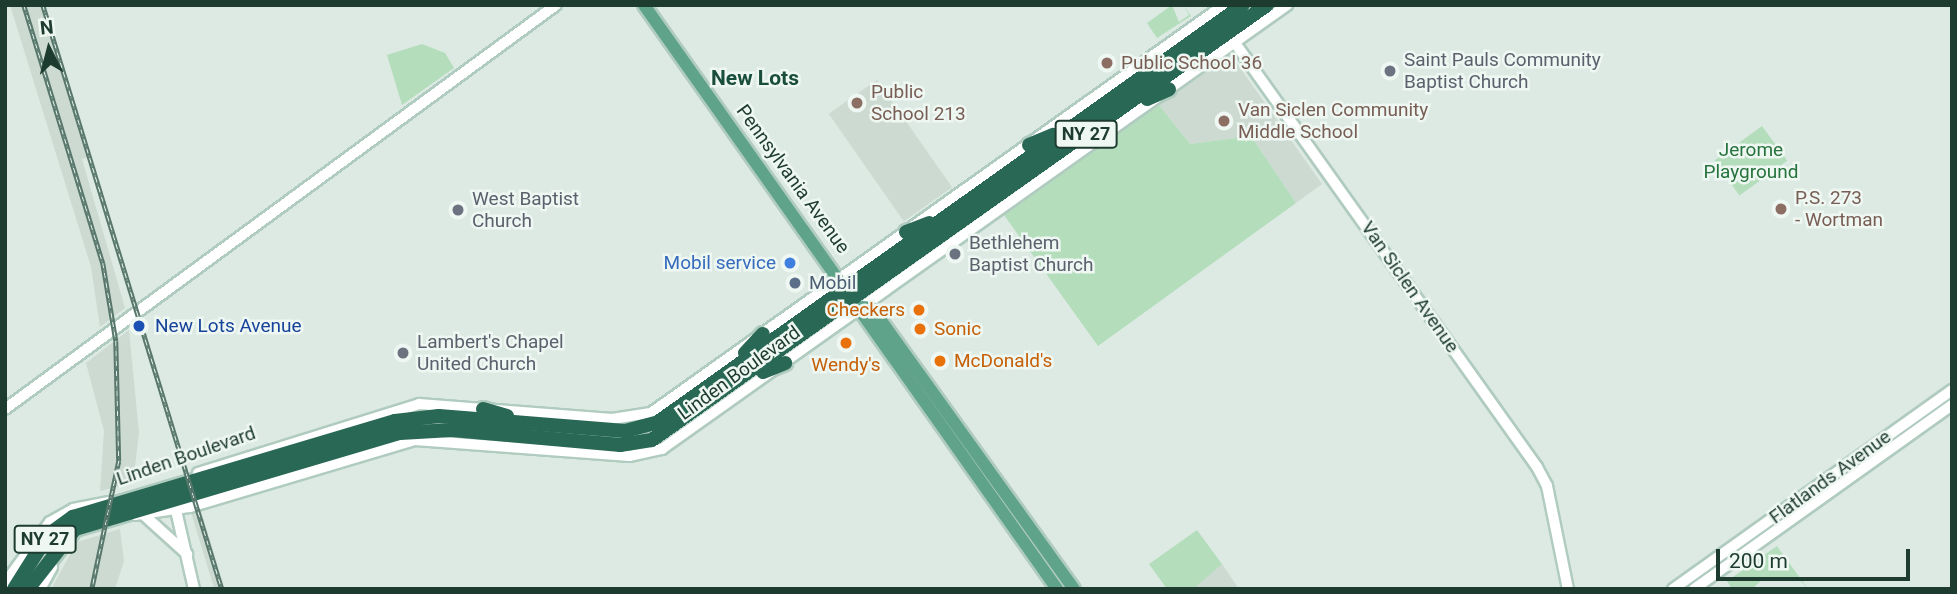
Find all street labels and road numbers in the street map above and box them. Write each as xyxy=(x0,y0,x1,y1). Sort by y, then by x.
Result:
street label: Pennsylvania Avenue xyxy=(731,100,855,258)
road number: NY 27 xyxy=(1054,119,1118,148)
street label: Van Siclen Avenue xyxy=(1356,217,1464,357)
street label: Linden Boulevard xyxy=(673,321,805,425)
street label: Linden Boulevard xyxy=(114,422,258,490)
street label: Flatlands Avenue xyxy=(1765,425,1895,529)
road number: NY 27 xyxy=(14,524,76,554)

